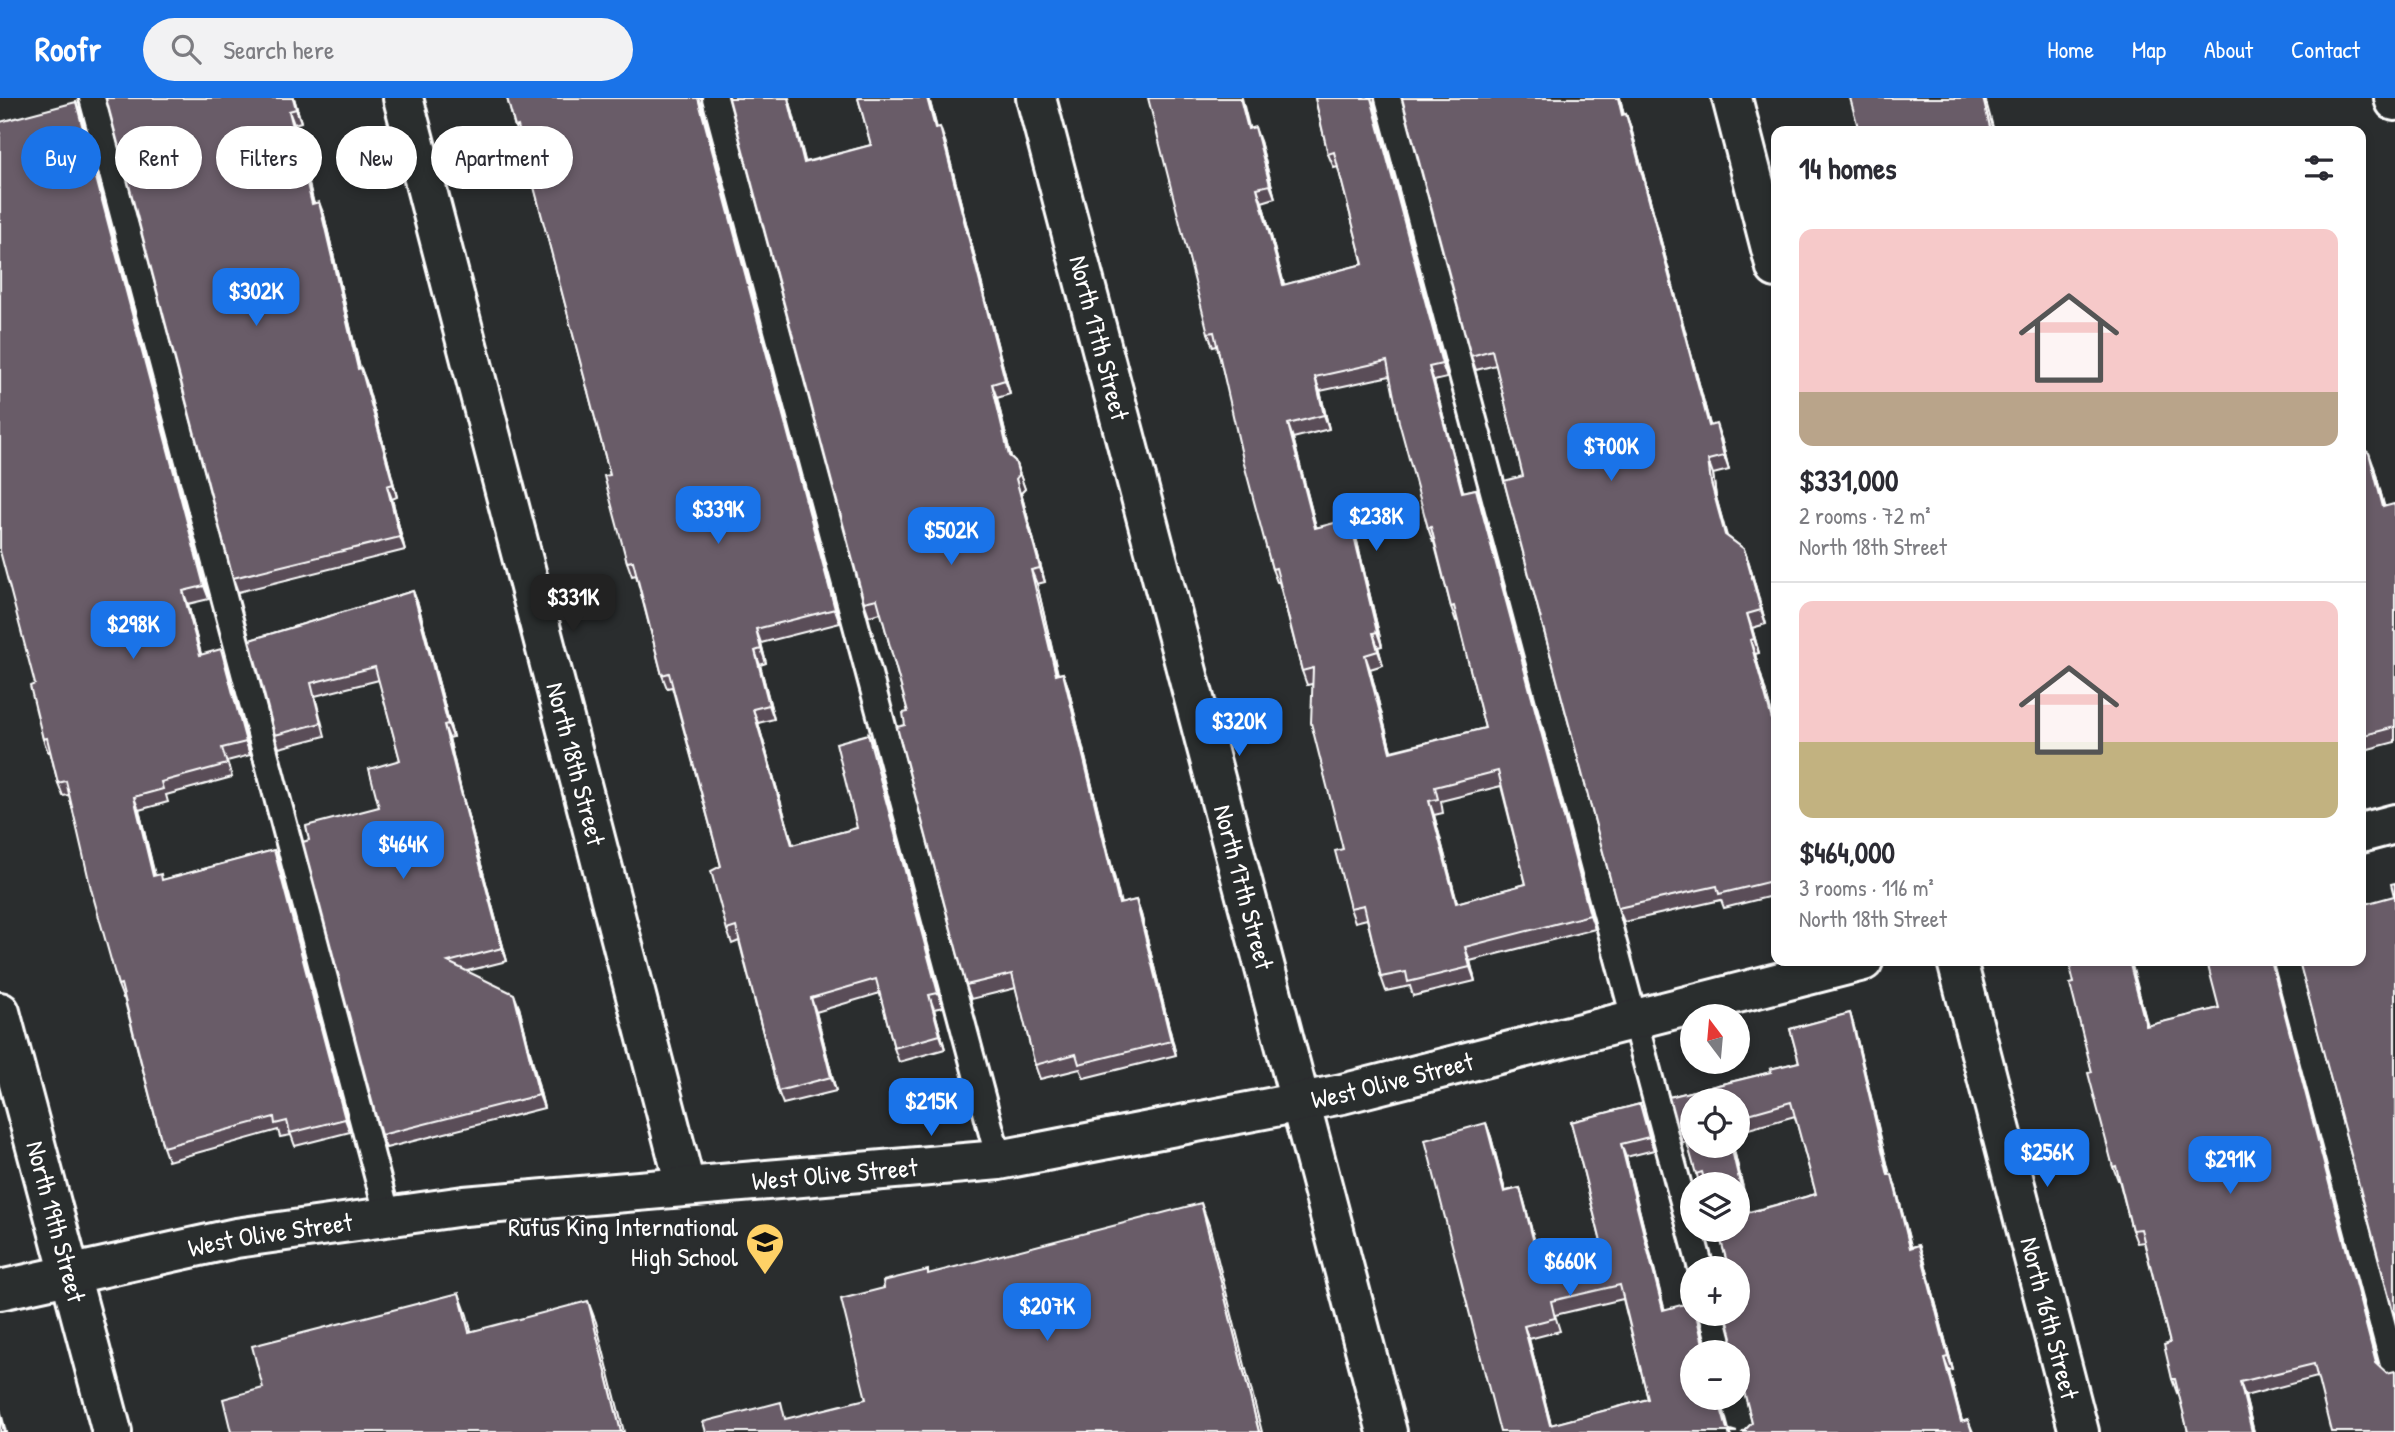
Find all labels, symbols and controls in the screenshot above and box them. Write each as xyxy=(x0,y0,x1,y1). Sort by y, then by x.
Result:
search box xyxy=(143,18,633,81)
text: Roofr xyxy=(35,27,101,71)
icon: search xyxy=(167,30,205,68)
text: Search here xyxy=(223,32,334,67)
text: Home xyxy=(2047,33,2094,65)
text: Map xyxy=(2132,33,2166,65)
text: About xyxy=(2204,33,2253,65)
text: Contact xyxy=(2291,33,2360,65)
chip: Buy xyxy=(21,126,101,189)
chip: Rent xyxy=(115,126,202,189)
chip: Filters xyxy=(216,126,322,189)
chip: New xyxy=(336,126,417,189)
chip: Apartment xyxy=(431,126,573,189)
text: 14 homes xyxy=(1799,148,1897,188)
icon: filters xyxy=(2300,149,2338,187)
street label: North 17th Street xyxy=(1061,252,1138,425)
pin: $302K xyxy=(207,268,305,328)
text: $302K xyxy=(228,275,284,306)
icon: home xyxy=(2006,275,2132,401)
pin: $700K xyxy=(1562,424,1660,483)
text: $700K xyxy=(1583,430,1639,461)
text: $331,000 xyxy=(1799,460,1898,500)
pin: $339K xyxy=(669,486,767,546)
text: $339K xyxy=(692,493,744,524)
pin: $238K xyxy=(1327,494,1425,553)
text: $238K xyxy=(1349,500,1403,531)
text: 2 rooms · 72 m² xyxy=(1799,500,1931,531)
pin: $502K xyxy=(902,508,1000,567)
text: $502K xyxy=(924,514,978,545)
text: North 18th Street xyxy=(1799,531,1947,562)
pin: $331K xyxy=(524,574,622,634)
text: $331K xyxy=(547,581,599,612)
pin: $298K xyxy=(84,602,182,661)
text: $298K xyxy=(107,608,159,639)
icon: home xyxy=(2006,647,2132,773)
street label: North 18th Street xyxy=(538,678,614,850)
pin: $320K xyxy=(1190,698,1288,758)
text: $320K xyxy=(1211,705,1267,736)
street label: North 17th Street xyxy=(1206,801,1283,974)
pin: $464K xyxy=(354,822,452,881)
text: $464K xyxy=(378,828,428,859)
text: $464,000 xyxy=(1799,832,1895,872)
text: 3 rooms · 116 m² xyxy=(1799,872,1934,903)
text: North 18th Street xyxy=(1799,903,1947,934)
north arrow xyxy=(1680,1004,1750,1074)
map controls xyxy=(1680,1004,1750,1410)
street label: West Olive Street xyxy=(1308,1043,1478,1117)
pin: $215K xyxy=(882,1079,980,1138)
text: $215K xyxy=(905,1085,957,1116)
button: locate xyxy=(1680,1088,1750,1158)
pin: $256K xyxy=(1998,1130,2096,1189)
text: $256K xyxy=(2020,1136,2074,1167)
pin: $291K xyxy=(2181,1136,2279,1196)
street label: North 19th Street xyxy=(18,1137,95,1307)
text: $291K xyxy=(2204,1143,2256,1174)
street label: West Olive Street xyxy=(751,1149,920,1198)
button: layers xyxy=(1680,1172,1750,1242)
street label: West Olive Street xyxy=(185,1204,356,1265)
place label: Rufus King International High School xyxy=(508,1209,738,1274)
school or university icon: Rufus King International High School xyxy=(744,1221,786,1276)
street label: North 16th Street xyxy=(2012,1233,2088,1404)
pin: $660K xyxy=(1521,1238,1619,1298)
text: $660K xyxy=(1544,1245,1596,1276)
button: + xyxy=(1680,1256,1750,1326)
pin: $207K xyxy=(998,1284,1096,1343)
text: $207K xyxy=(1019,1290,1075,1321)
button: − xyxy=(1680,1340,1750,1410)

